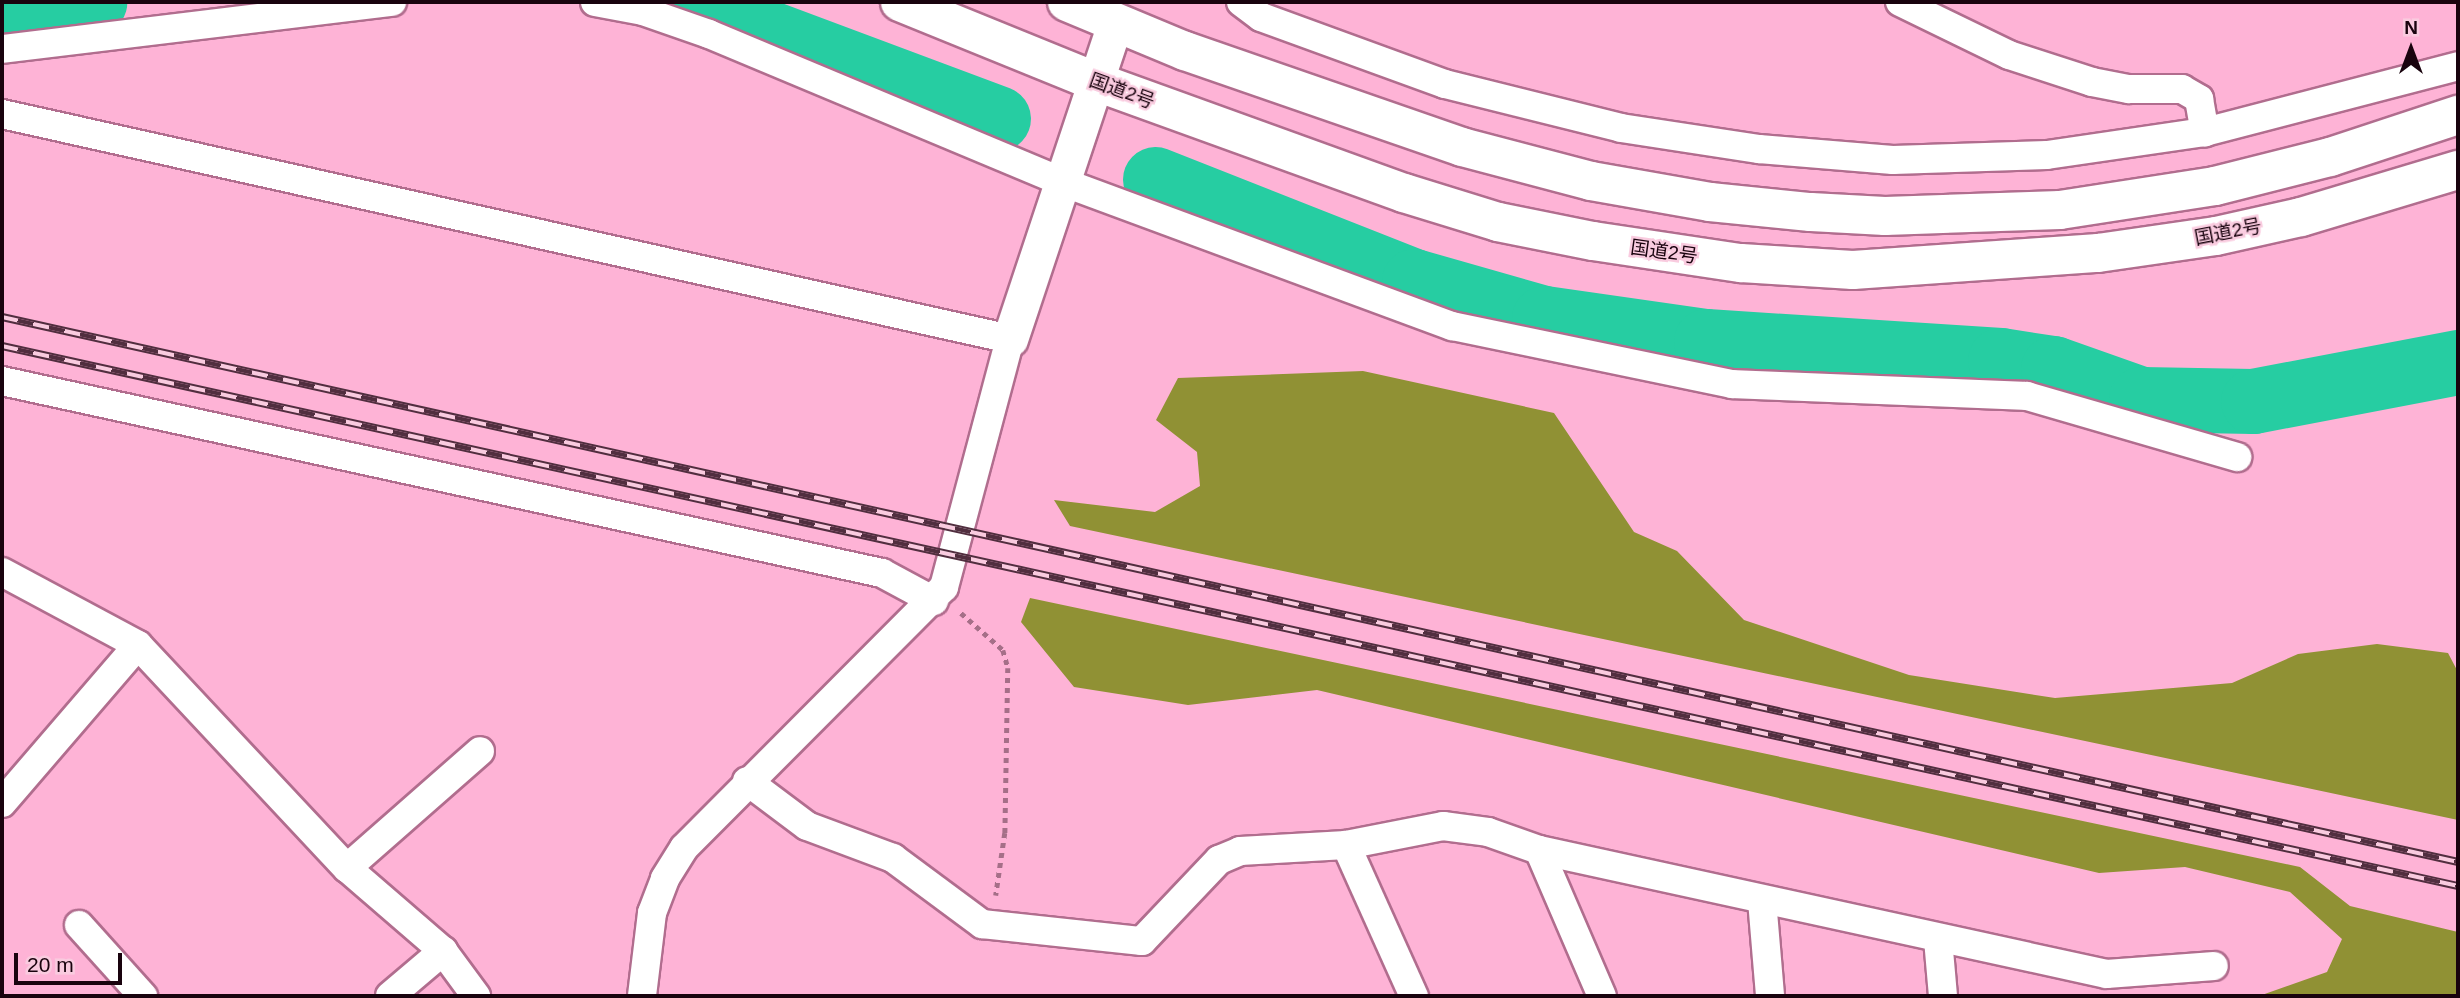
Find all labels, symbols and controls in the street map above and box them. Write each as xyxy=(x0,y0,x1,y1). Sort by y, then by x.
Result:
north arrow xyxy=(2376,14,2446,84)
text: N xyxy=(2404,17,2418,38)
street label: 国道2号 xyxy=(1086,69,1158,113)
street label: 国道2号 xyxy=(2193,214,2263,250)
street label: 国道2号 xyxy=(1629,236,1699,268)
scale bar xyxy=(18,939,126,983)
text: 20 m xyxy=(27,953,74,976)

